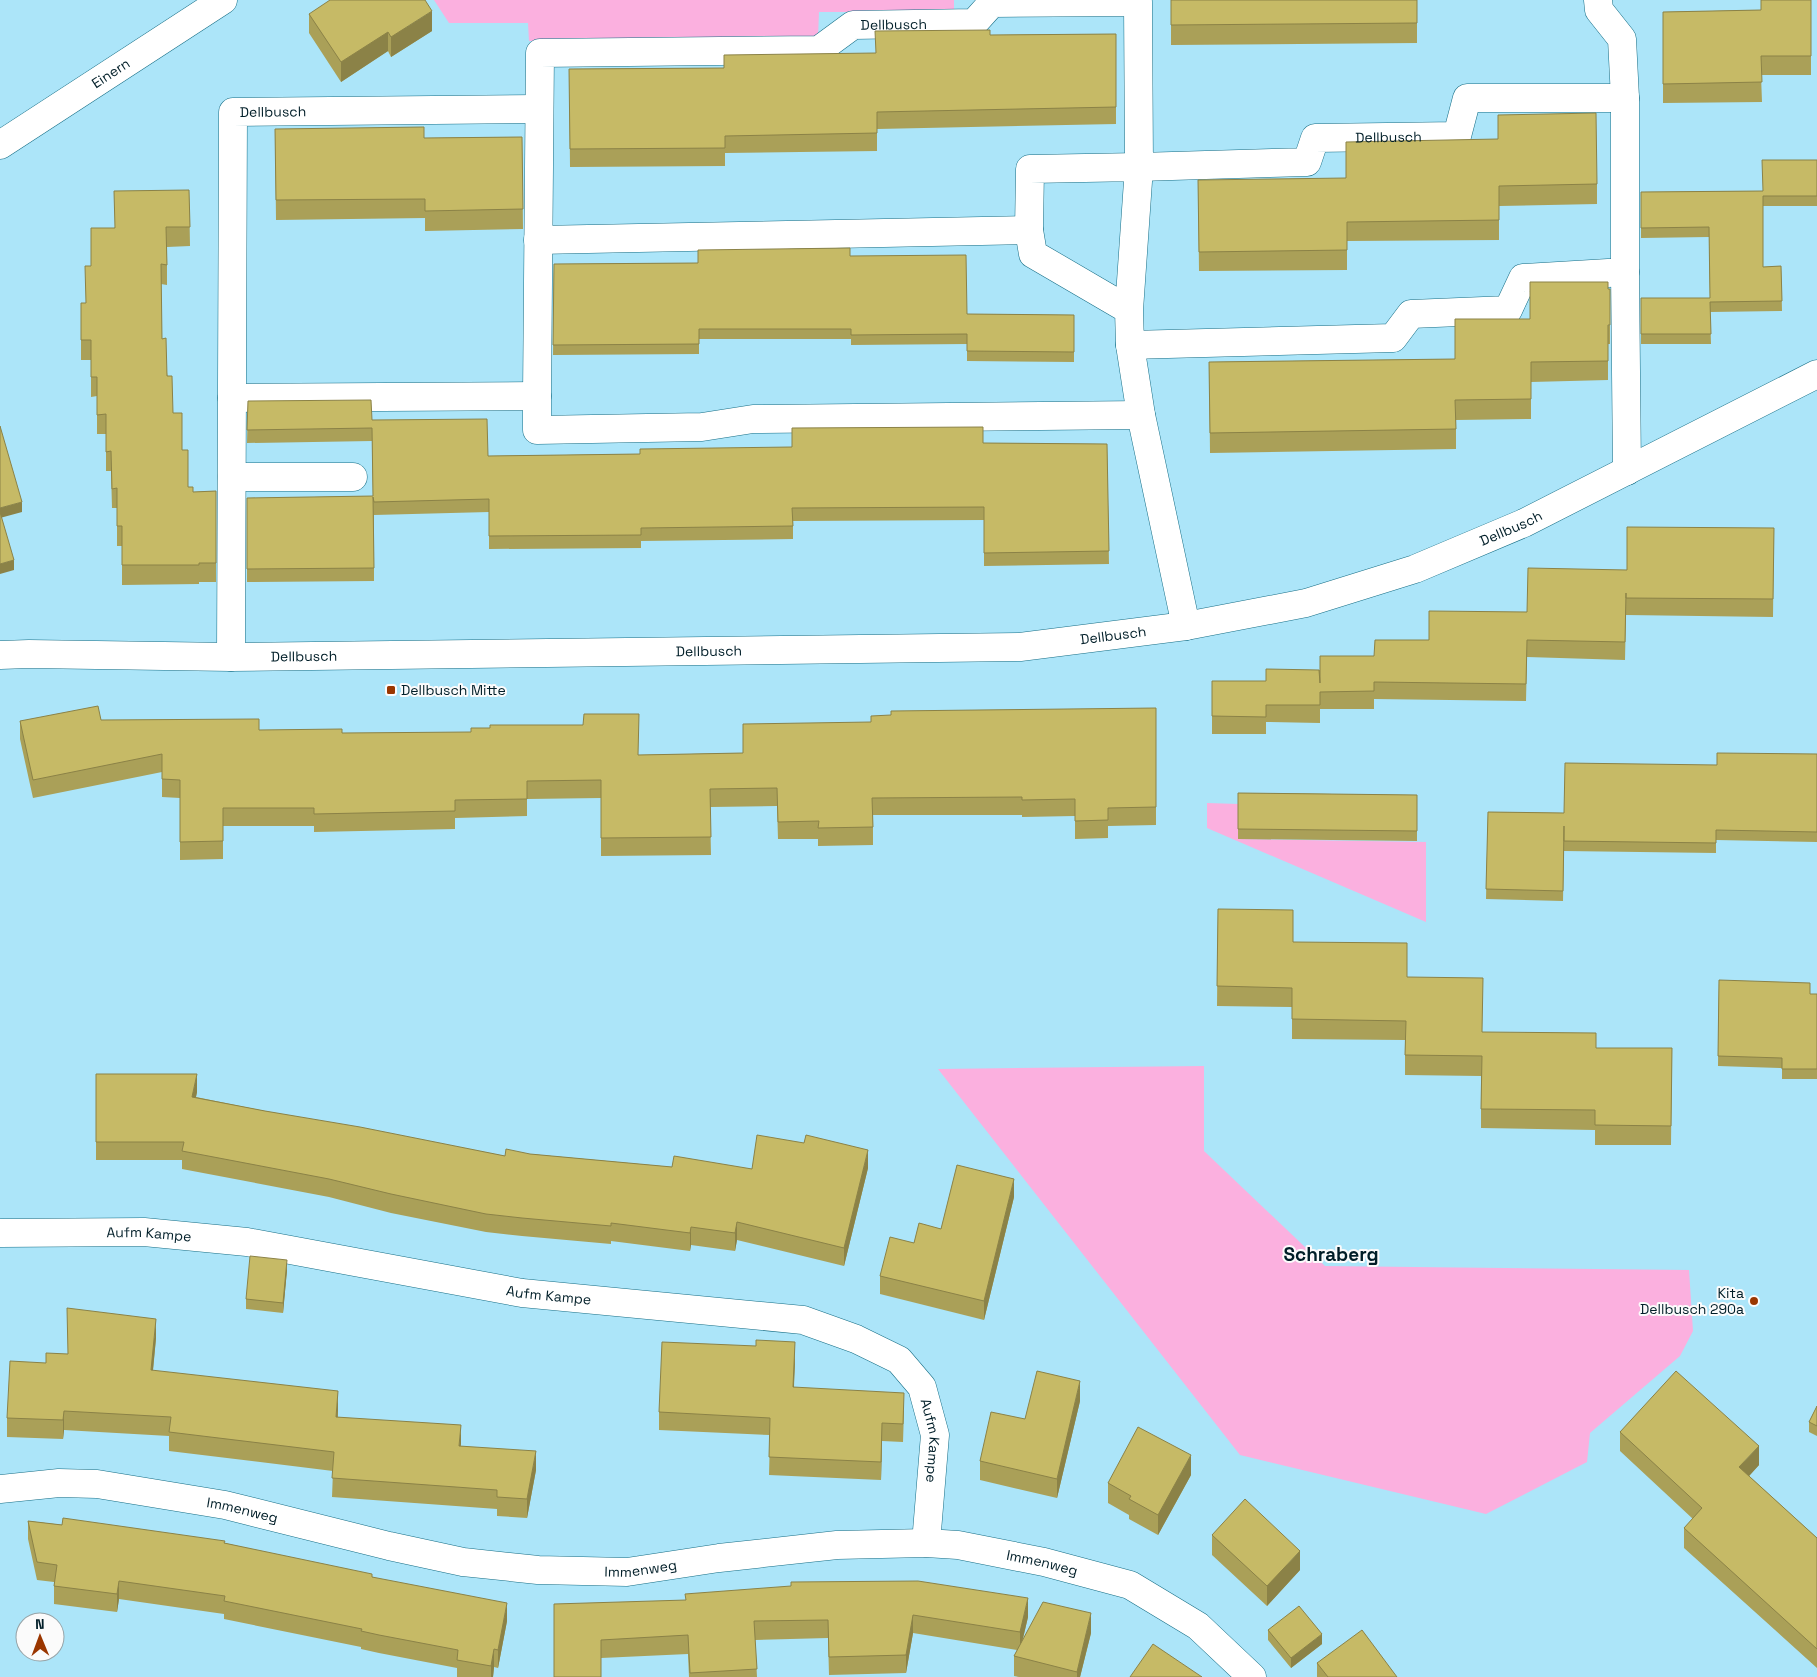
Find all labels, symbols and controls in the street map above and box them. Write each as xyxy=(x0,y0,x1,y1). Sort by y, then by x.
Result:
street label: Dellbusch xyxy=(860,15,927,34)
street label: Einern xyxy=(88,54,133,92)
street label: Dellbusch xyxy=(240,102,306,121)
street label: Dellbusch xyxy=(1355,127,1422,146)
street label: Dellbusch xyxy=(1477,506,1545,550)
street label: Dellbusch xyxy=(1079,622,1147,648)
street label: Dellbusch xyxy=(676,642,742,660)
street label: Dellbusch xyxy=(271,647,337,665)
place label: Dellbusch Mitte xyxy=(401,681,506,699)
marker: Dellbusch Mitte xyxy=(385,684,397,696)
street label: Aufm Kampe xyxy=(106,1223,192,1246)
district label: Schraberg xyxy=(1283,1242,1379,1267)
street label: Aufm Kampe xyxy=(505,1281,592,1309)
place label: Kita Dellbusch 290a xyxy=(1640,1284,1744,1318)
marker: Kita Dellbusch 290a xyxy=(1748,1295,1760,1307)
street label: Aufm Kampe xyxy=(917,1396,944,1483)
street label: Immenweg xyxy=(205,1493,280,1527)
street label: Immenweg xyxy=(1005,1546,1080,1580)
street label: Immenweg xyxy=(604,1556,678,1581)
north arrow xyxy=(15,1612,65,1662)
text: N xyxy=(35,1615,45,1633)

